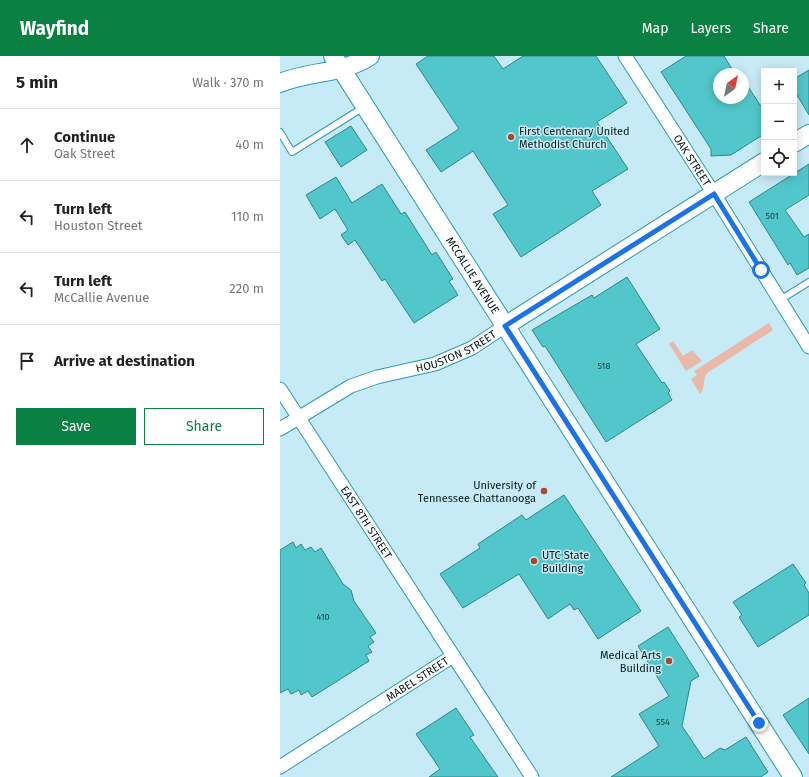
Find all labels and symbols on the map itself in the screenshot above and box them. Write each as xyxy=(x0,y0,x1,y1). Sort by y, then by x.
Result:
north arrow xyxy=(713,68,749,104)
place label: First Centenary United Methodist Church xyxy=(519,125,630,151)
marker: First Centenary United Methodist Church xyxy=(506,132,516,142)
street label: OAK STREET xyxy=(671,132,714,189)
house number: 501 xyxy=(765,211,779,221)
street label: MCCALLIE AVENUE xyxy=(443,234,502,316)
route start xyxy=(752,261,770,279)
street label: HOUSTON STREET xyxy=(415,327,499,375)
house number: 518 xyxy=(598,361,610,371)
place label: University of Tennessee Chattanooga xyxy=(418,479,537,505)
street label: EAST 8TH STREET xyxy=(338,484,395,561)
marker: University of Tennessee Chattanooga xyxy=(539,486,549,496)
place label: UTC State Building xyxy=(542,549,589,575)
marker: UTC State Building xyxy=(529,556,539,566)
house number: 410 xyxy=(316,612,330,622)
place label: Medical Arts Building xyxy=(600,649,661,675)
street label: MABEL STREET xyxy=(384,654,451,704)
marker: Medical Arts Building xyxy=(664,656,674,666)
route end xyxy=(750,714,768,732)
house number: 554 xyxy=(656,717,670,727)

